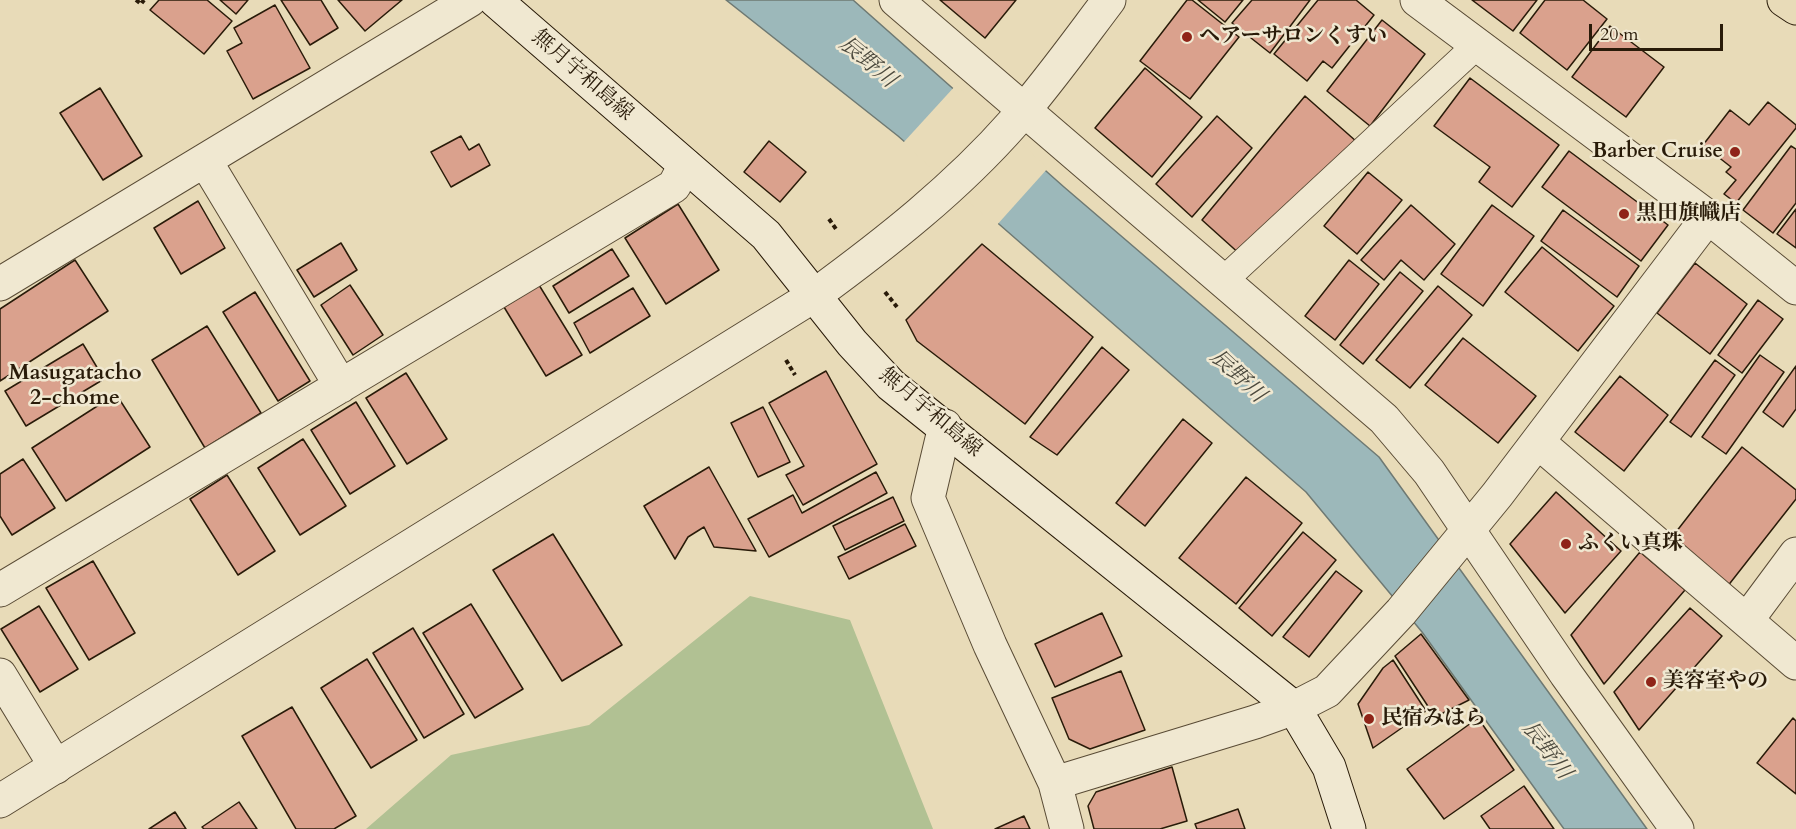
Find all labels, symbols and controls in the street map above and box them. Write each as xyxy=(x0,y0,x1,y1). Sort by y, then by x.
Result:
scale bar xyxy=(1592,12,1726,50)
text: 20 m xyxy=(1600,22,1639,47)
place label: ヘアーサロンくすい xyxy=(1199,24,1387,50)
street label: 無月宇和島線 xyxy=(526,25,638,127)
marker: ヘアーサロンくすい xyxy=(1180,30,1194,44)
water label: 辰野川 xyxy=(833,32,901,94)
place label: Barber Cruise xyxy=(1592,139,1723,165)
marker: Barber Cruise xyxy=(1728,145,1742,159)
place label: 黒田旗幟店 xyxy=(1636,201,1741,227)
marker: 黒田旗幟店 xyxy=(1617,207,1631,221)
water label: 辰野川 xyxy=(1204,345,1270,409)
district label: Masugatacho 2-chome xyxy=(8,361,142,412)
street label: 無月宇和島線 xyxy=(874,363,986,463)
place label: ふくい真珠 xyxy=(1578,531,1683,557)
marker: ふくい真珠 xyxy=(1559,537,1573,551)
place label: 美容室やの xyxy=(1663,669,1768,695)
marker: 美容室やの xyxy=(1644,675,1658,689)
place label: 民宿みはら xyxy=(1381,706,1486,732)
marker: 民宿みはら xyxy=(1362,712,1376,726)
water label: 辰野川 xyxy=(1516,717,1576,785)

